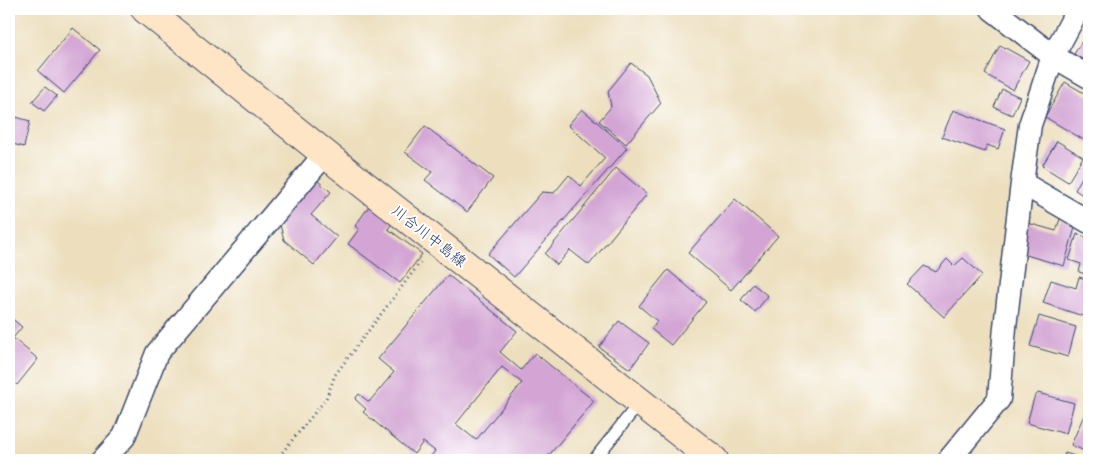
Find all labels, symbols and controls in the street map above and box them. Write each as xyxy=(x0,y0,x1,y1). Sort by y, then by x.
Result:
street label: 川合川中島線 xyxy=(387,202,469,272)

